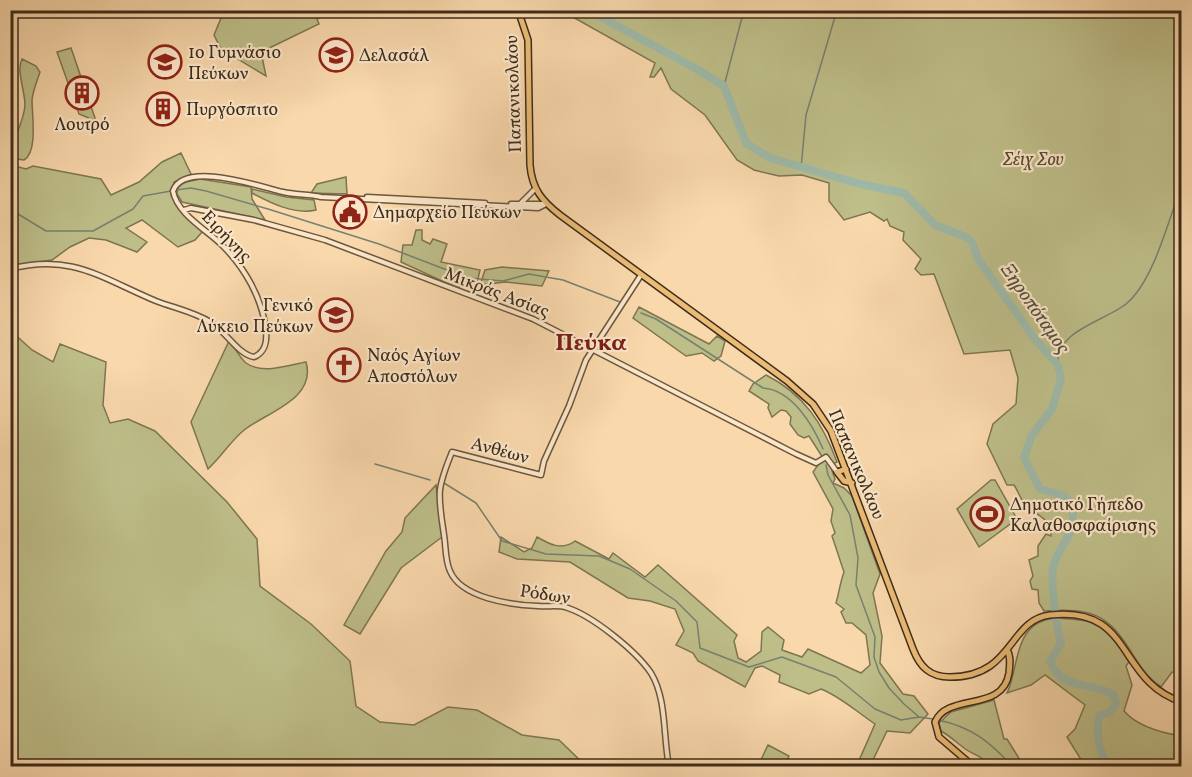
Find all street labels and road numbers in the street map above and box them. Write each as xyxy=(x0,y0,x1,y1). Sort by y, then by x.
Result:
street label: Παπανικολάου xyxy=(500,35,529,153)
street label: Ειρήνης xyxy=(195,206,257,269)
street label: Μικράς Ασίας xyxy=(440,262,553,325)
street label: Παπανικολάου xyxy=(821,406,890,524)
street label: Ανθέων xyxy=(468,432,532,471)
street label: Ρόδων xyxy=(518,579,572,612)

